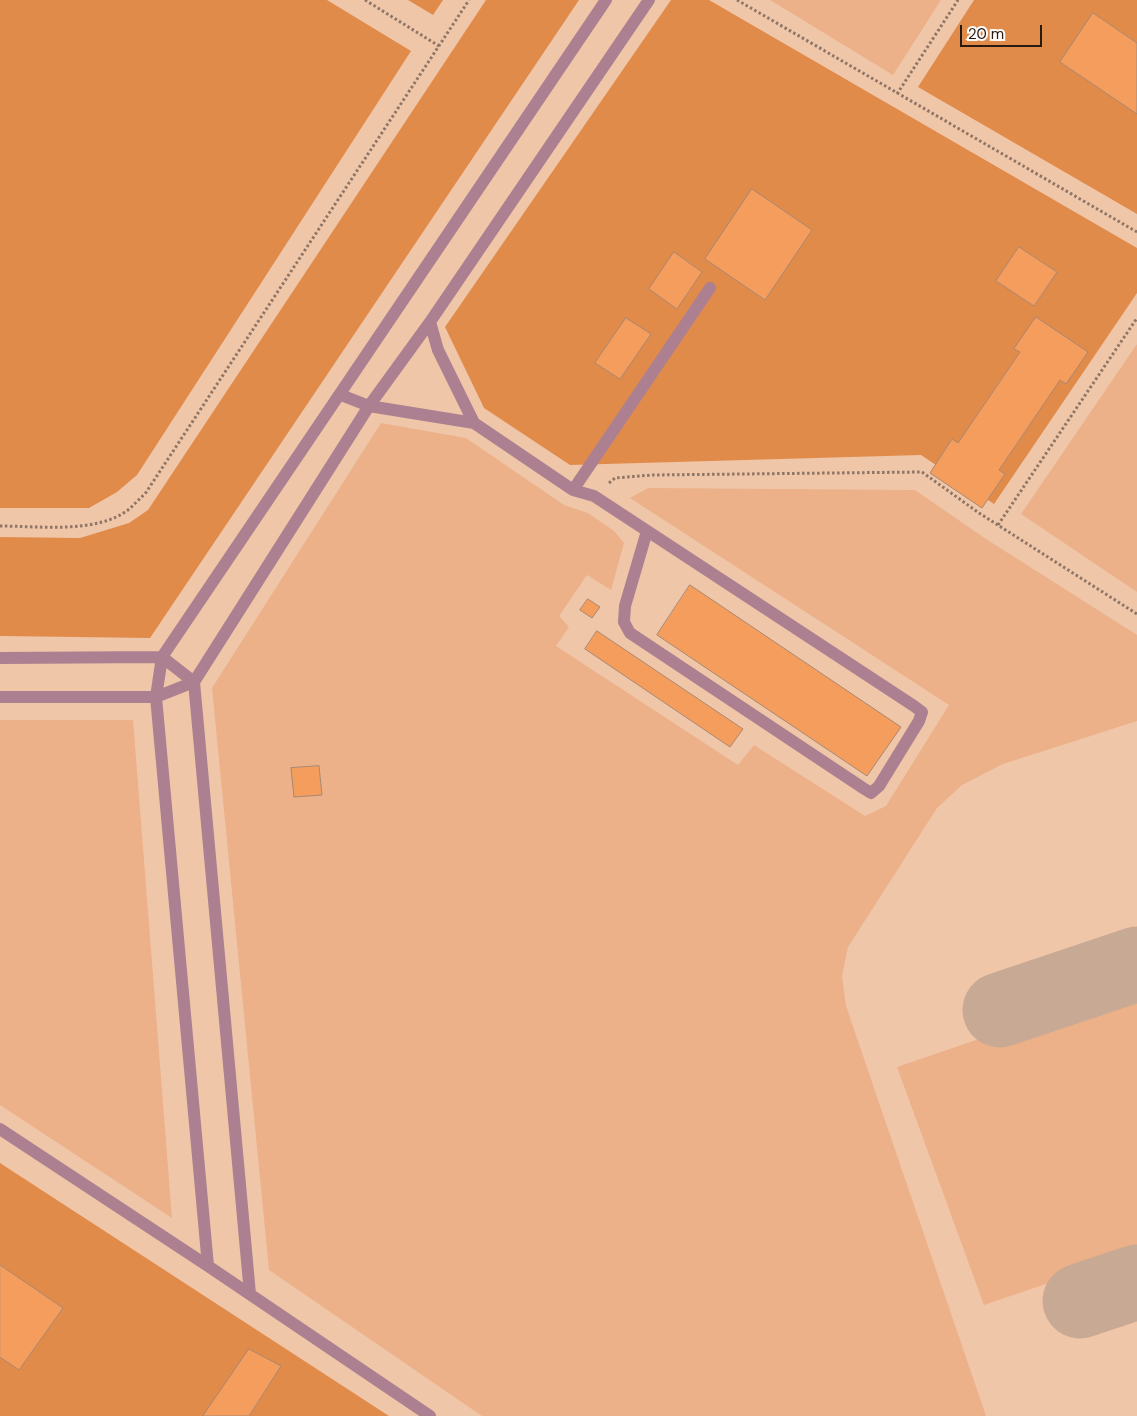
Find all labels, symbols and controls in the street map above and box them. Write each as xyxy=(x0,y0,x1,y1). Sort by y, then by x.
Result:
scale bar xyxy=(962,15,1044,47)
text: 20 m xyxy=(968,24,1004,44)

